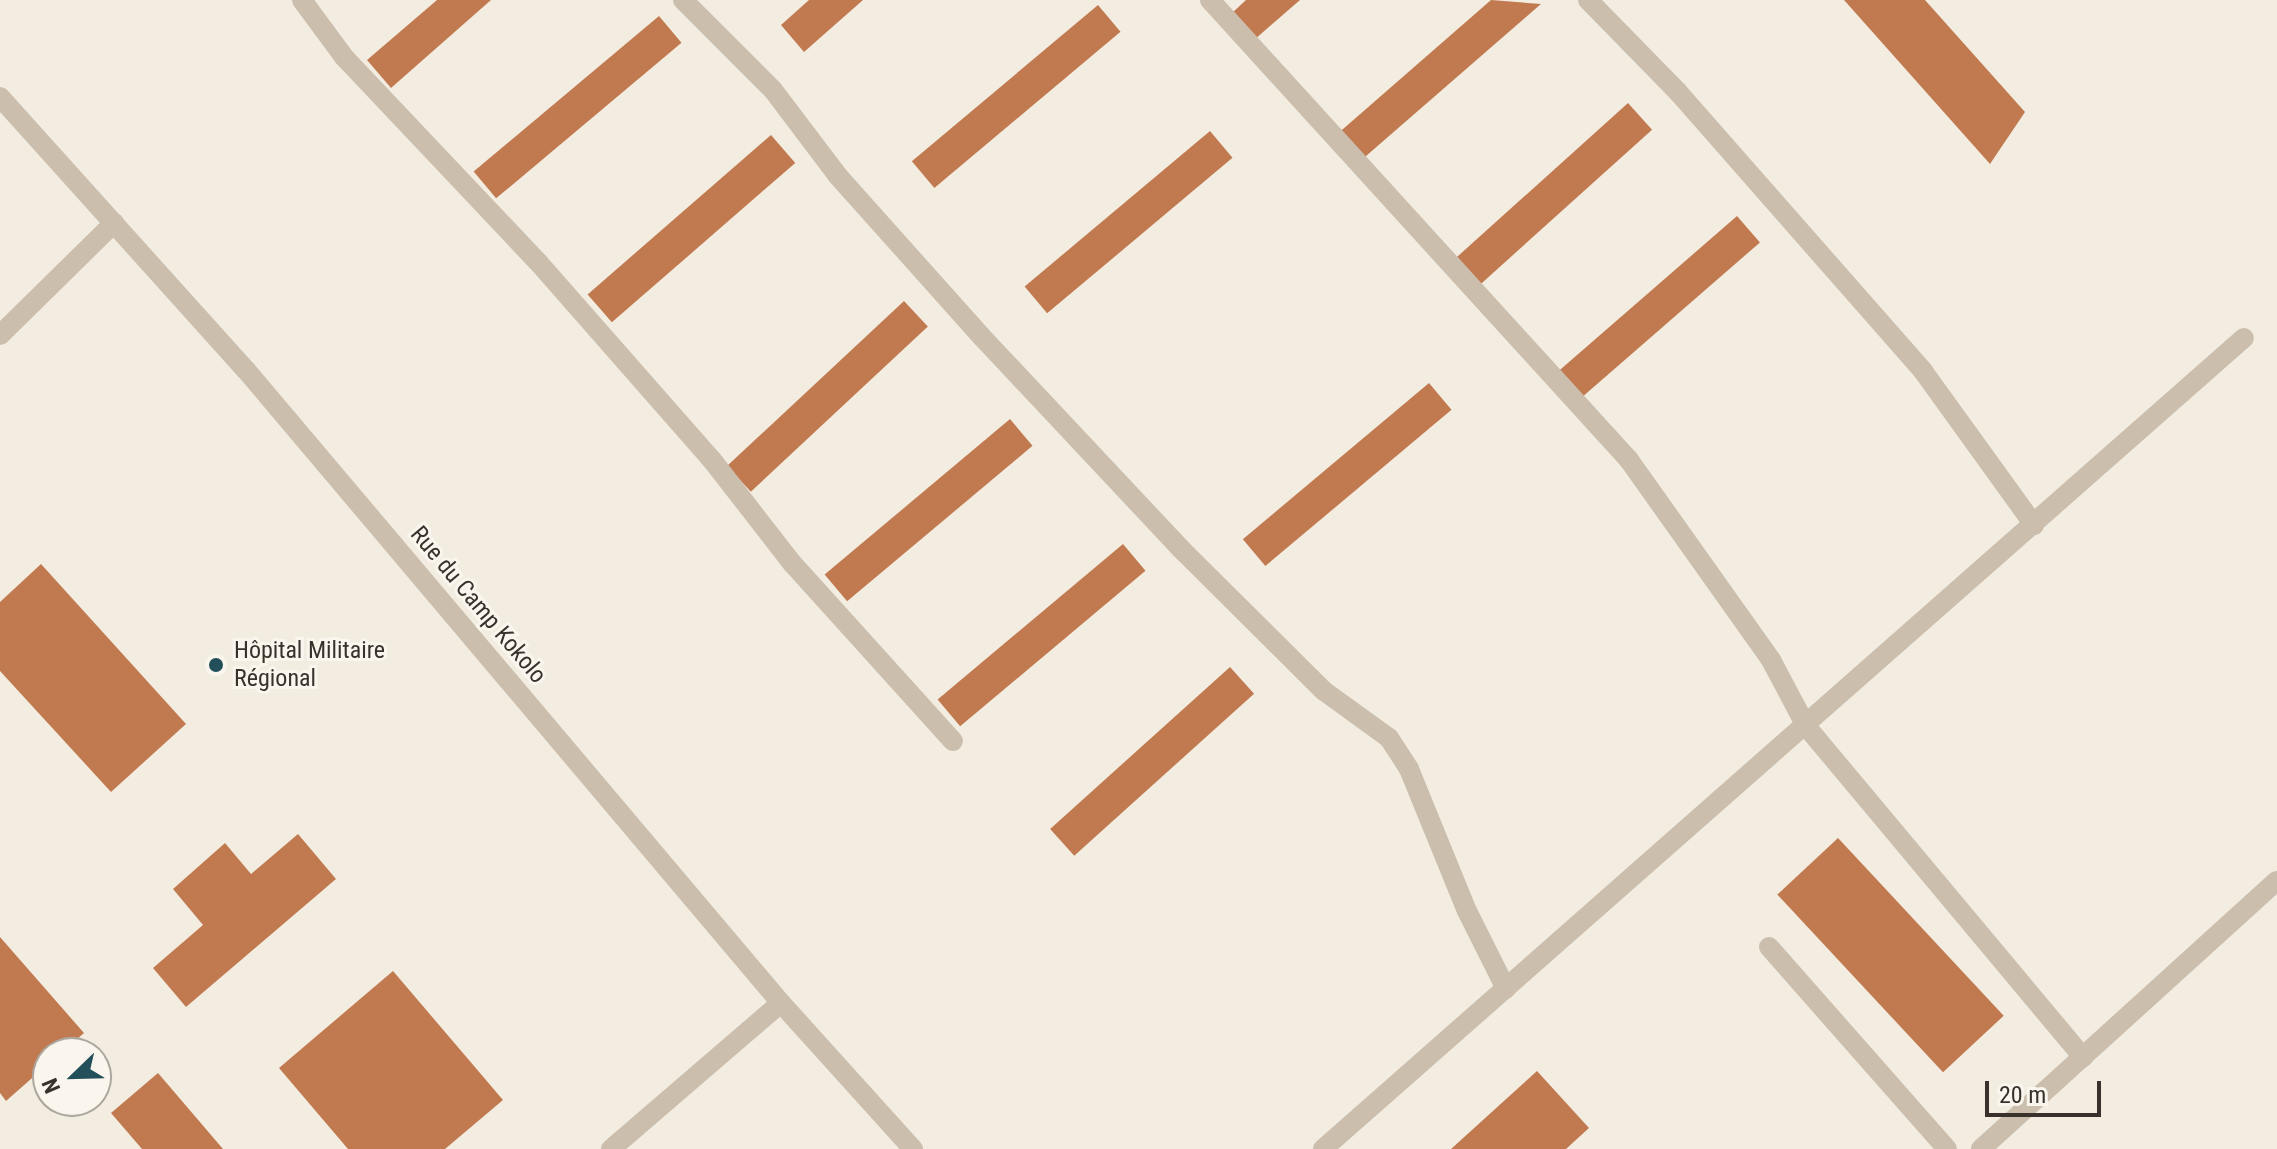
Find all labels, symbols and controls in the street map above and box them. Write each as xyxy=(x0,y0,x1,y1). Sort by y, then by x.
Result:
street label: Rue du Camp Kokolo xyxy=(404,521,552,689)
place label: Hôpital Militaire Régional xyxy=(234,637,385,693)
marker: Hôpital Militaire Régional xyxy=(205,654,227,676)
north arrow xyxy=(32,1037,112,1117)
scale bar xyxy=(1989,1065,2105,1115)
text: N xyxy=(37,1075,65,1097)
text: 20 m xyxy=(1999,1081,2046,1109)

